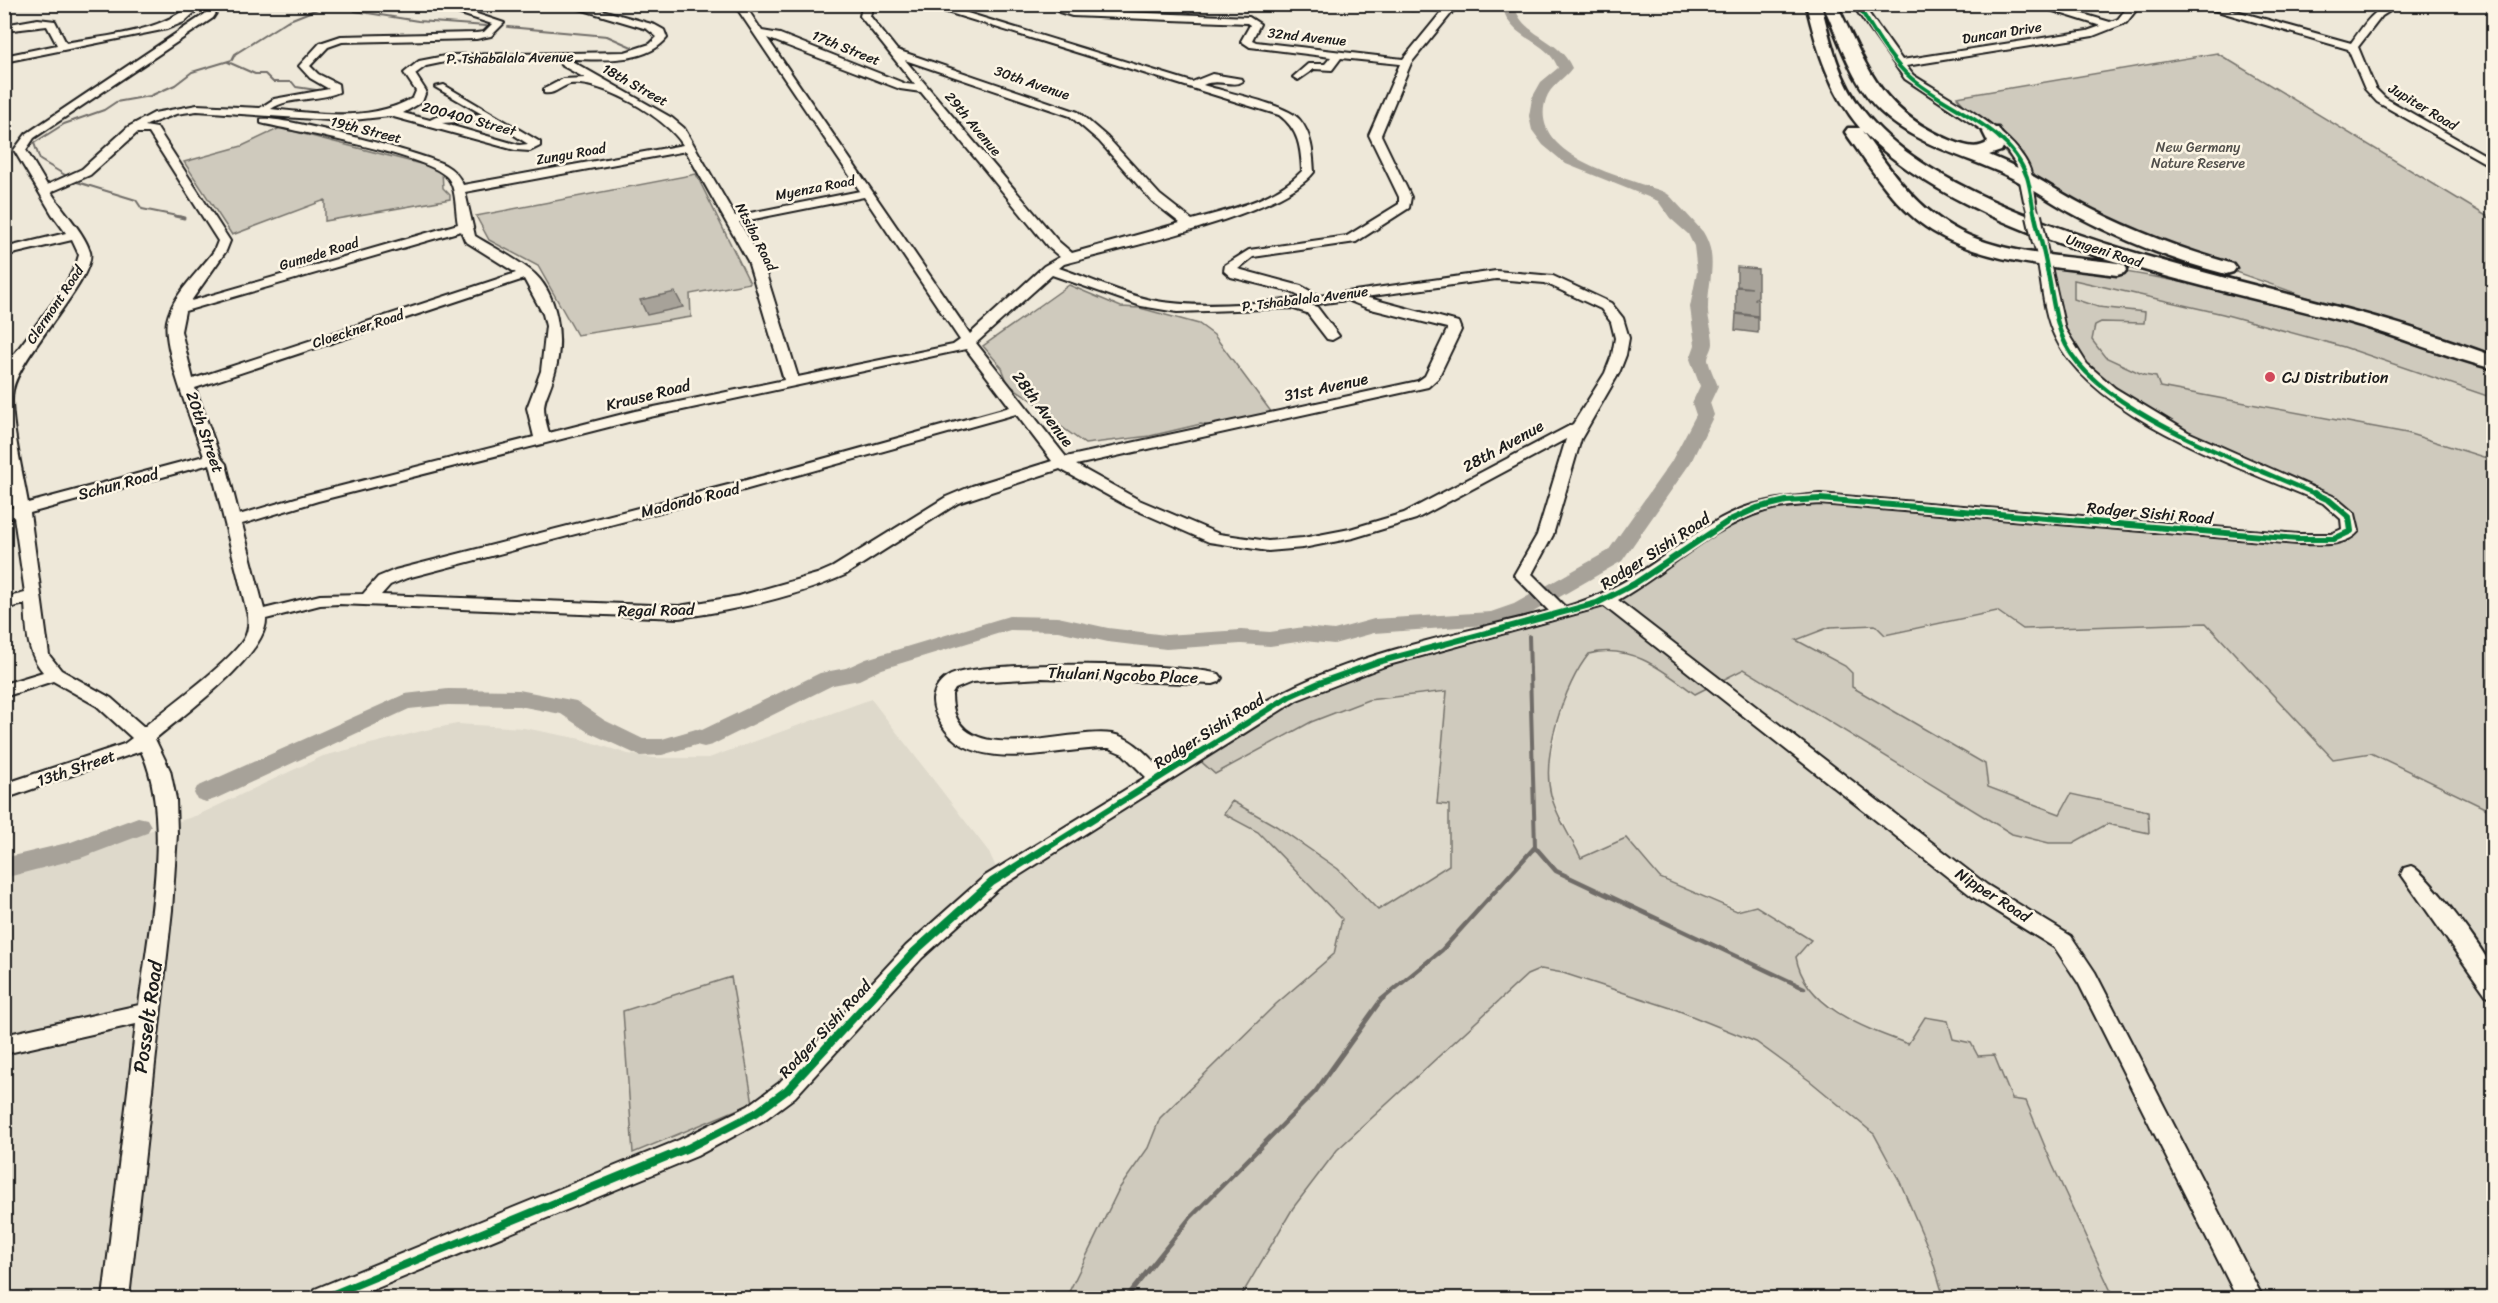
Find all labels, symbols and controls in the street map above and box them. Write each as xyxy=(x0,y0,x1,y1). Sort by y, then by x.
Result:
street label: Duncan Drive xyxy=(1960,14,2044,52)
street label: 32nd Avenue xyxy=(1266,20,1348,54)
street label: 17th Street xyxy=(808,23,884,73)
street label: P. Tshabalala Avenue xyxy=(446,44,574,72)
street label: 18th Street xyxy=(597,57,673,113)
street label: 30th Avenue xyxy=(991,58,1073,108)
street label: Jupiter Road xyxy=(2382,76,2464,139)
street label: 29th Avenue xyxy=(938,86,1008,162)
street label: 200400 Street xyxy=(419,94,520,144)
street label: 19th Street xyxy=(328,109,404,151)
street label: Zungu Road xyxy=(534,135,610,172)
park label: New Germany Nature Reserve xyxy=(2151,135,2245,176)
street label: Myenza Road xyxy=(773,168,859,208)
street label: Ntsiba Road xyxy=(728,198,785,277)
street label: Umgeni Road xyxy=(2062,227,2147,276)
street label: Gumede Road xyxy=(276,230,363,278)
street label: Clermont Road xyxy=(19,259,92,350)
street label: P. Tshabalala Avenue xyxy=(1240,279,1370,319)
street label: Cloeckner Road xyxy=(309,302,409,356)
place label: CJ Distribution xyxy=(2282,363,2389,392)
street label: 31st Avenue xyxy=(1281,364,1371,410)
street label: 28th Avenue xyxy=(1004,365,1082,454)
street label: Krause Road xyxy=(603,370,695,420)
marker: CJ Distribution xyxy=(2263,370,2277,384)
street label: 20th Street xyxy=(177,387,233,477)
street label: 28th Avenue xyxy=(1457,411,1549,480)
street label: Schun Road xyxy=(75,459,163,509)
street label: Madondo Road xyxy=(637,473,744,526)
street label: Rodger Sishi Road xyxy=(2086,493,2216,533)
street label: Rodger Sishi Road xyxy=(1594,504,1717,598)
street label: Regal Road xyxy=(617,595,696,625)
street label: Thulani Ngcobo Place xyxy=(1047,658,1199,692)
street label: Rodger Sishi Road xyxy=(1148,684,1272,777)
street label: 13th Street xyxy=(33,741,119,795)
street label: Nipper Road xyxy=(1949,860,2038,931)
street label: Posselt Road xyxy=(123,957,173,1076)
street label: Rodger Sishi Road xyxy=(771,972,880,1085)

